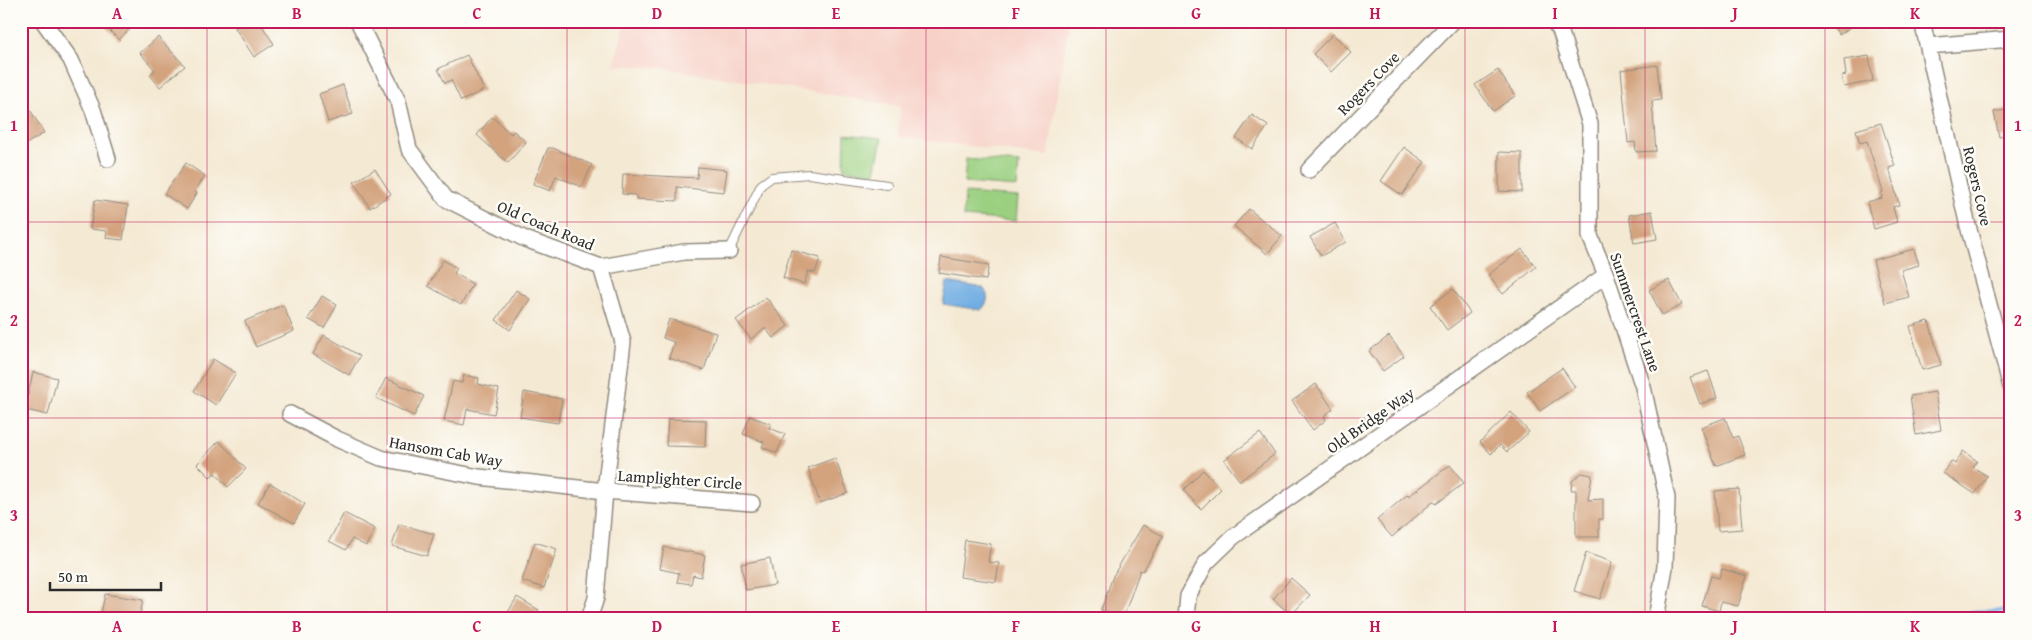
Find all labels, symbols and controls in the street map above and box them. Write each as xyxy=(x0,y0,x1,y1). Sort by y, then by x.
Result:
text: A xyxy=(112,1,123,25)
text: B xyxy=(292,1,302,25)
text: C xyxy=(472,1,482,25)
text: D xyxy=(652,1,662,25)
text: E xyxy=(832,1,841,25)
text: F xyxy=(1012,1,1020,25)
text: G xyxy=(1191,1,1201,25)
text: H xyxy=(1369,1,1381,25)
text: I xyxy=(1552,1,1558,25)
text: J xyxy=(1729,1,1738,25)
text: K xyxy=(1910,1,1921,25)
street label: Rogers Cove xyxy=(1331,46,1405,120)
text: 1 xyxy=(10,113,18,137)
text: 1 xyxy=(2014,113,2022,137)
street label: Rogers Cove xyxy=(1957,144,1999,228)
street label: Old Coach Road xyxy=(494,194,599,256)
street label: Summercrest Lane xyxy=(1604,249,1668,375)
text: 2 xyxy=(10,308,18,332)
text: 2 xyxy=(2014,308,2022,332)
street label: Old Bridge Way xyxy=(1321,381,1419,459)
street label: Hansom Cab Way xyxy=(387,429,505,473)
street label: Lamplighter Circle xyxy=(617,463,743,495)
text: 3 xyxy=(10,503,18,527)
text: 3 xyxy=(2014,503,2022,527)
scale bar xyxy=(50,560,161,592)
text: 50 m xyxy=(58,566,89,587)
text: A xyxy=(112,614,123,638)
text: B xyxy=(292,614,302,638)
text: C xyxy=(472,614,482,638)
text: D xyxy=(652,614,662,638)
text: E xyxy=(832,614,841,638)
text: F xyxy=(1012,614,1020,638)
text: G xyxy=(1191,614,1201,638)
text: H xyxy=(1369,614,1381,638)
text: I xyxy=(1552,614,1558,638)
text: J xyxy=(1729,614,1738,638)
text: K xyxy=(1910,614,1921,638)

